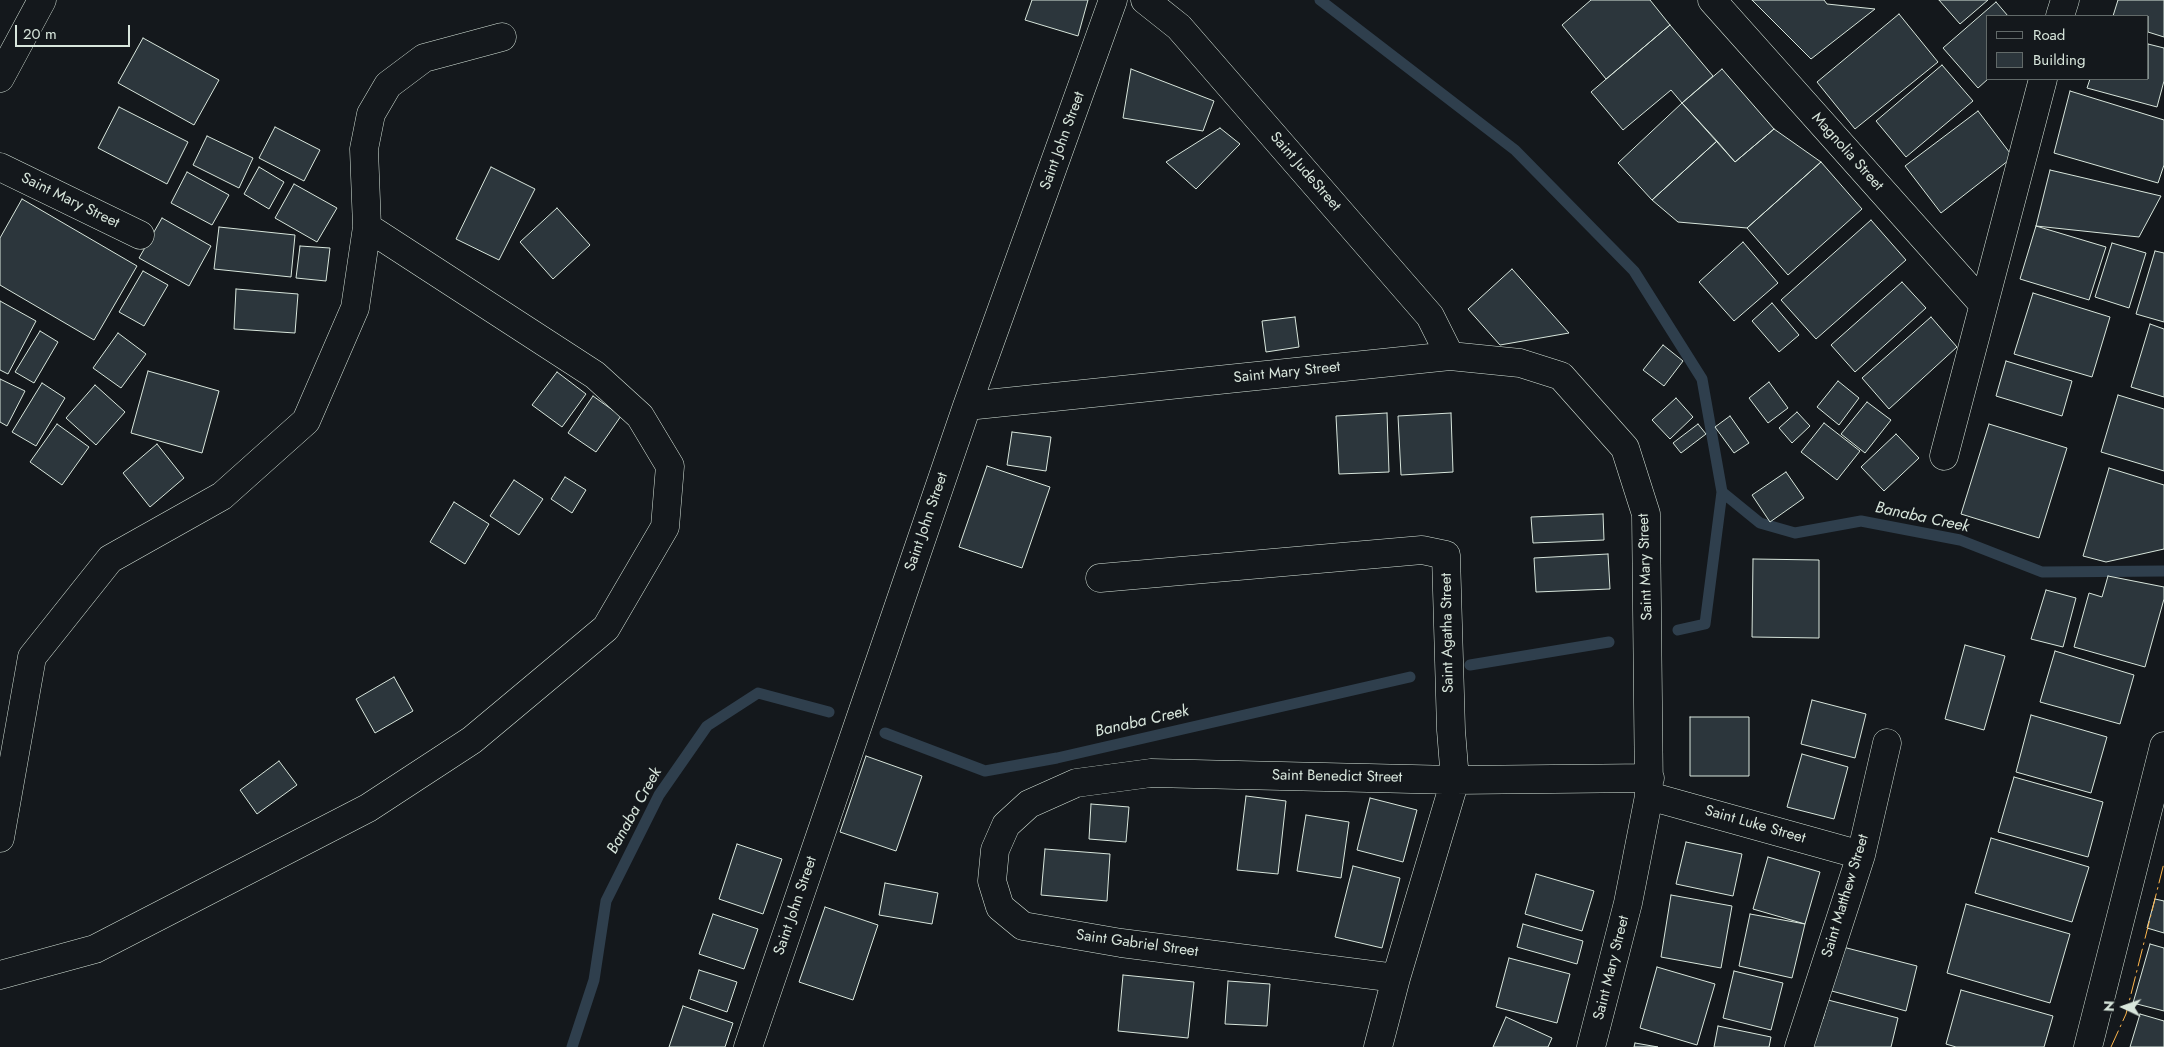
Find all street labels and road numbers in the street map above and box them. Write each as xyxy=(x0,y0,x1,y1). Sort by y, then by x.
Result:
street label: Saint John Street xyxy=(1037,89,1089,193)
street label: Magnolia Street xyxy=(1807,109,1887,195)
street label: Saint JudeStreet xyxy=(1266,129,1344,215)
street label: Saint Mary Street xyxy=(18,169,122,233)
street label: Saint Mary Street xyxy=(1233,358,1341,388)
street label: Saint John Street xyxy=(902,470,952,574)
street label: Saint Mary Street xyxy=(1635,513,1657,621)
street label: Saint Agatha Street xyxy=(1438,573,1458,693)
street label: Saint Benedict Street xyxy=(1272,767,1402,787)
street label: Saint Luke Street xyxy=(1703,802,1807,848)
street label: Saint Matthew Street xyxy=(1819,832,1873,960)
street label: Saint John Street xyxy=(771,854,821,958)
street label: Saint Mary Street xyxy=(1590,914,1634,1022)
street label: Saint Gabriel Street xyxy=(1075,927,1199,961)

